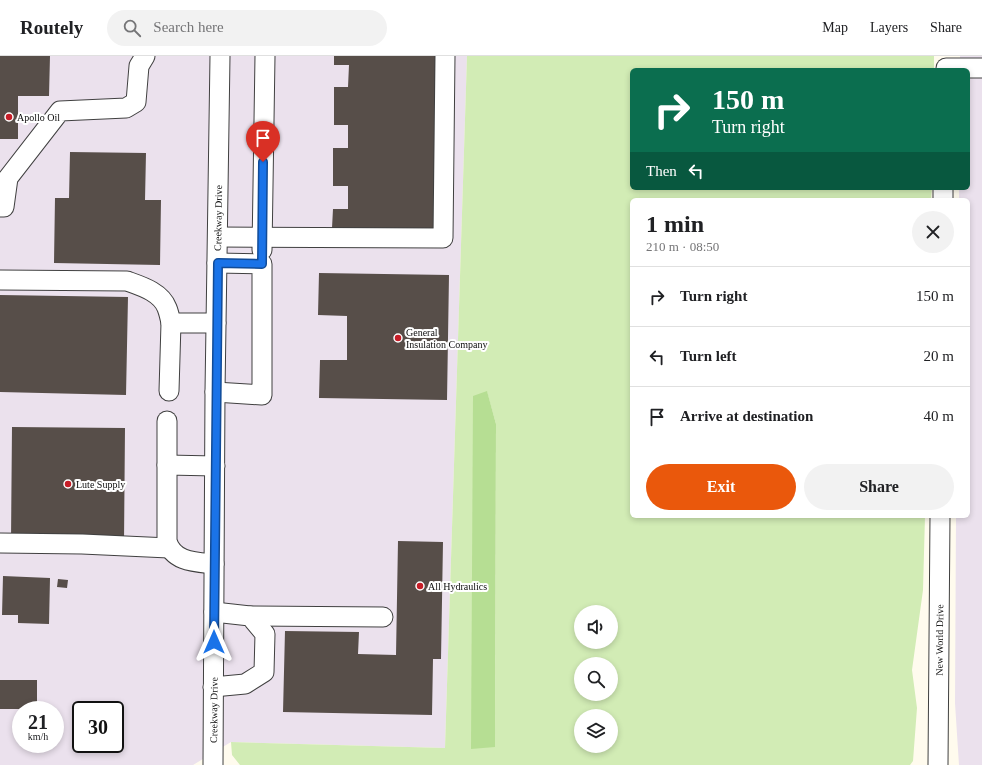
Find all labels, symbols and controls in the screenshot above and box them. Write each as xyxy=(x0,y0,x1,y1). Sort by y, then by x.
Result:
search box xyxy=(107,10,387,46)
text: Routely xyxy=(20,17,83,38)
icon: search xyxy=(121,17,143,39)
text: Search here xyxy=(153,19,224,35)
text: Map xyxy=(822,20,848,35)
text: Layers xyxy=(870,20,908,35)
text: Share xyxy=(930,20,962,35)
icon: right xyxy=(646,84,698,136)
text: 150 m xyxy=(712,84,784,115)
marker: Apollo Oil xyxy=(4,112,14,122)
place label: Apollo Oil xyxy=(17,112,60,123)
text: Turn right xyxy=(712,117,785,137)
pin xyxy=(246,121,280,162)
icon: arrive xyxy=(252,127,274,149)
icon: left xyxy=(685,160,707,182)
text: Then xyxy=(646,163,677,179)
street label: Creekway Drive xyxy=(212,184,224,251)
text: 1 min xyxy=(646,211,704,237)
button: close xyxy=(912,211,954,253)
text: 210 m · 08:50 xyxy=(646,239,719,254)
icon: right xyxy=(646,286,668,308)
text: Turn right xyxy=(680,288,747,304)
text: 150 m xyxy=(916,288,954,304)
place label: General Insulation Company xyxy=(406,327,487,350)
marker: General Insulation Company xyxy=(393,333,403,343)
icon: left xyxy=(646,346,668,368)
text: Turn left xyxy=(680,348,737,364)
text: 20 m xyxy=(924,348,954,364)
icon: arrive xyxy=(646,406,668,428)
text: Arrive at destination xyxy=(680,408,813,424)
text: 40 m xyxy=(924,408,954,424)
button: Exit xyxy=(646,464,796,510)
button: Share xyxy=(804,464,954,510)
marker: Lute Supply xyxy=(63,479,73,489)
place label: Lute Supply xyxy=(76,479,125,490)
marker: All Hydraulics xyxy=(415,581,425,591)
place label: All Hydraulics xyxy=(428,581,487,592)
street label: New World Drive xyxy=(933,604,945,676)
map controls xyxy=(574,605,618,753)
button: sound xyxy=(574,605,618,649)
position arrow xyxy=(193,621,235,663)
button: search xyxy=(574,657,618,701)
street label: Creekway Drive xyxy=(208,676,219,743)
speed limit sign: 30 xyxy=(72,701,124,753)
button: layers xyxy=(574,709,618,753)
text: 21 xyxy=(28,711,48,733)
text: km/h xyxy=(28,731,48,742)

